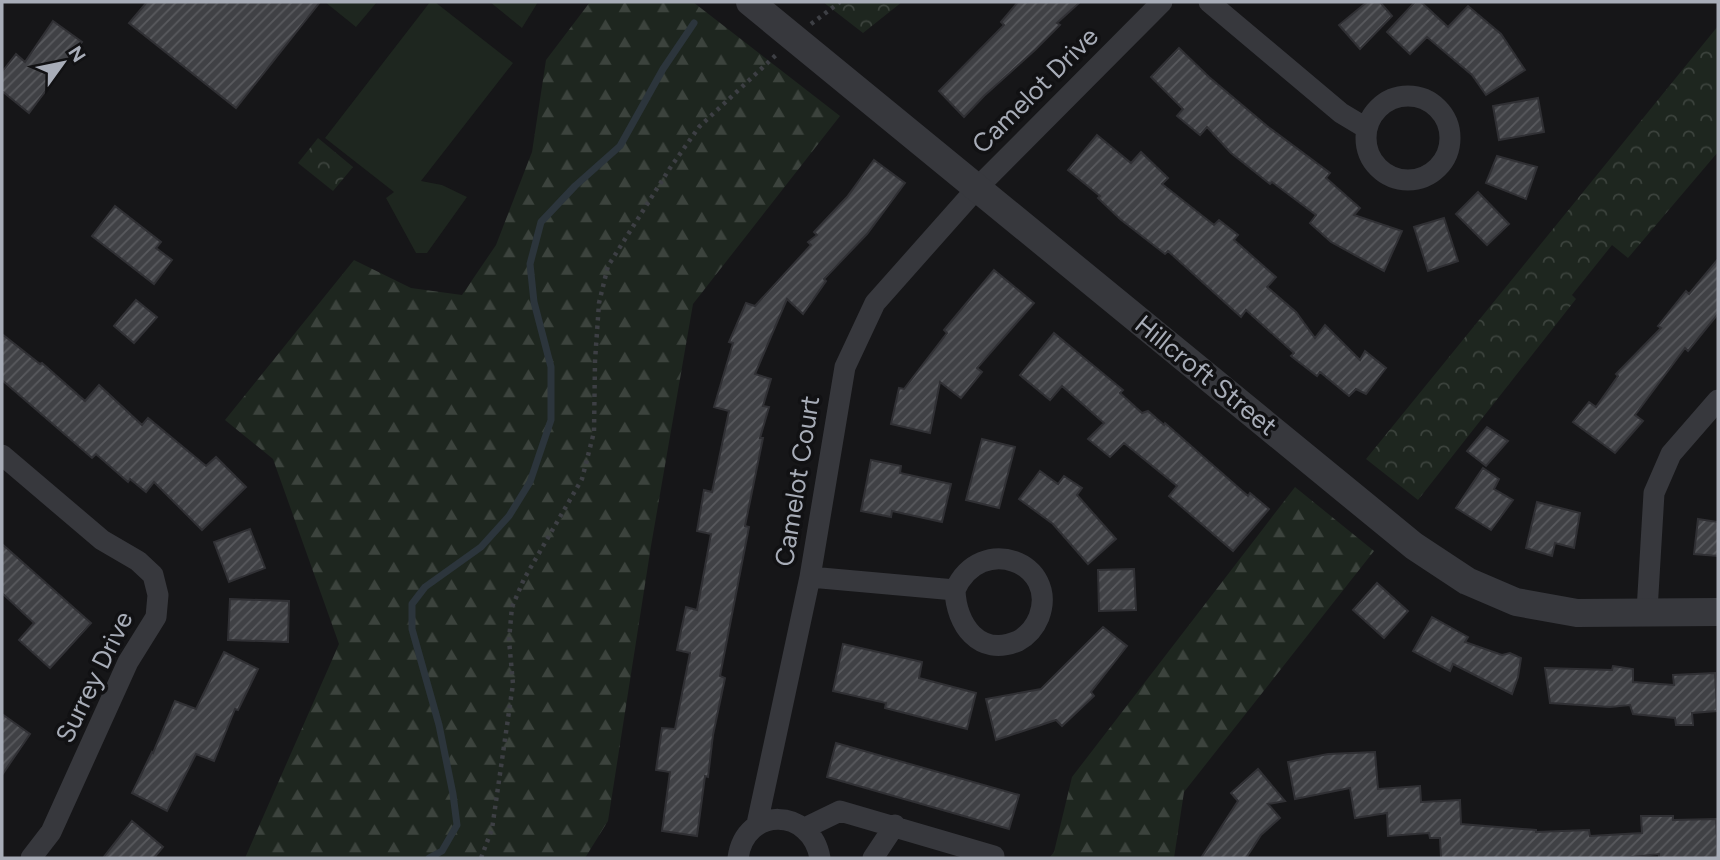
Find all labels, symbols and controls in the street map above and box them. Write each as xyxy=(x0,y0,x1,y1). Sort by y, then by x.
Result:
street label: Camelot Drive xyxy=(965,20,1105,160)
north arrow xyxy=(28,28,98,98)
text: N xyxy=(63,42,90,66)
street label: Hillcroft Street xyxy=(1128,308,1284,442)
street label: Camelot Court xyxy=(768,393,826,569)
street label: Surrey Drive xyxy=(48,606,140,748)

